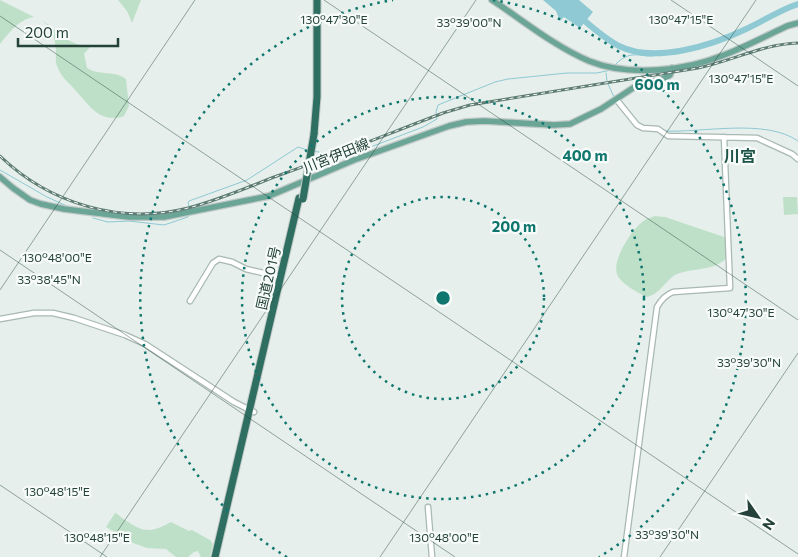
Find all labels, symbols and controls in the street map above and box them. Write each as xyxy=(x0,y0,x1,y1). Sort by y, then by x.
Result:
text: 130°47'30"E xyxy=(300,12,368,26)
text: 130°47'15"E xyxy=(649,12,713,26)
scale bar xyxy=(18,15,118,47)
text: 33°39'00"N xyxy=(436,15,502,29)
text: 200 m xyxy=(25,23,69,41)
text: 130°47'15"E xyxy=(709,71,773,85)
text: 600 m xyxy=(634,75,680,93)
street label: 川宮伊田線 xyxy=(300,134,372,176)
text: 400 m xyxy=(562,146,608,164)
district label: 川宮 xyxy=(724,146,756,165)
text: 200 m xyxy=(492,217,536,235)
street label: 国道201号 xyxy=(252,244,284,312)
text: 130°48'00"E xyxy=(22,250,92,264)
text: 33°38'45"N xyxy=(17,272,81,286)
centre of rings xyxy=(434,289,452,307)
text: 130°47'30"E xyxy=(707,305,775,319)
text: 33°39'30"N xyxy=(717,355,781,369)
text: 130°48'15"E xyxy=(24,484,90,498)
north arrow xyxy=(733,492,783,542)
text: N xyxy=(759,515,779,534)
text: 33°39'30"N xyxy=(635,527,699,541)
text: 130°48'15"E xyxy=(64,530,130,544)
text: 130°48'00"E xyxy=(409,530,479,544)

